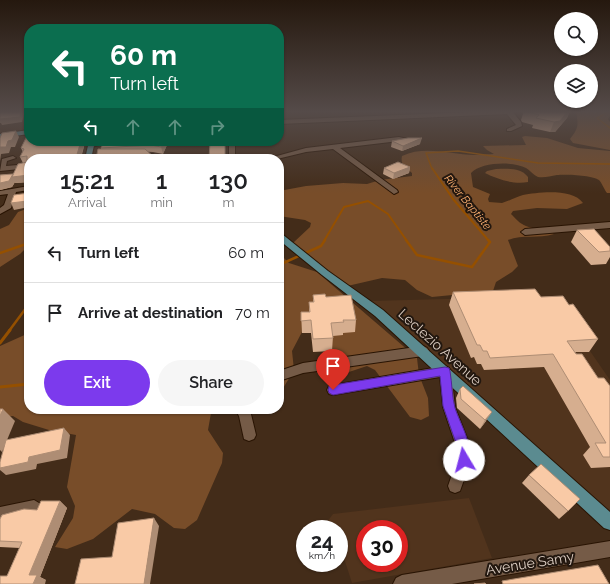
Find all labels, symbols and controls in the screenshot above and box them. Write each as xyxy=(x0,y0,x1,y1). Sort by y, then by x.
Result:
map controls xyxy=(554,12,598,108)
button: search xyxy=(554,12,598,56)
text: 60 m xyxy=(110,39,177,72)
icon: left xyxy=(44,40,96,92)
button: layers xyxy=(554,64,598,108)
text: Turn left xyxy=(110,73,179,94)
icon: left xyxy=(80,116,102,138)
icon: ahead xyxy=(122,116,144,138)
icon: ahead xyxy=(164,116,186,138)
icon: right xyxy=(206,116,228,138)
text: 15:21 xyxy=(60,166,114,195)
text: 1 xyxy=(156,166,167,195)
text: 130 xyxy=(209,166,248,195)
water label: River Baptiste xyxy=(441,172,494,233)
text: Arrival xyxy=(68,195,106,210)
text: min xyxy=(150,195,173,210)
text: m xyxy=(222,195,234,210)
icon: left xyxy=(44,242,66,264)
text: Turn left xyxy=(78,244,139,262)
text: 60 m xyxy=(228,244,264,262)
icon: arrive xyxy=(44,302,66,324)
text: Arrive at destination xyxy=(78,304,223,322)
text: 70 m xyxy=(235,304,270,322)
street label: Leclezio Avenue xyxy=(395,305,485,389)
pin xyxy=(316,349,350,390)
icon: arrive xyxy=(322,355,344,377)
button: Exit xyxy=(44,360,150,406)
button: Share xyxy=(158,360,264,406)
position arrow xyxy=(443,439,485,481)
speed limit sign: 30 xyxy=(356,520,408,572)
text: 24 xyxy=(311,529,333,553)
street label: Avenue Samy xyxy=(485,548,576,578)
text: km/h xyxy=(309,550,335,561)

